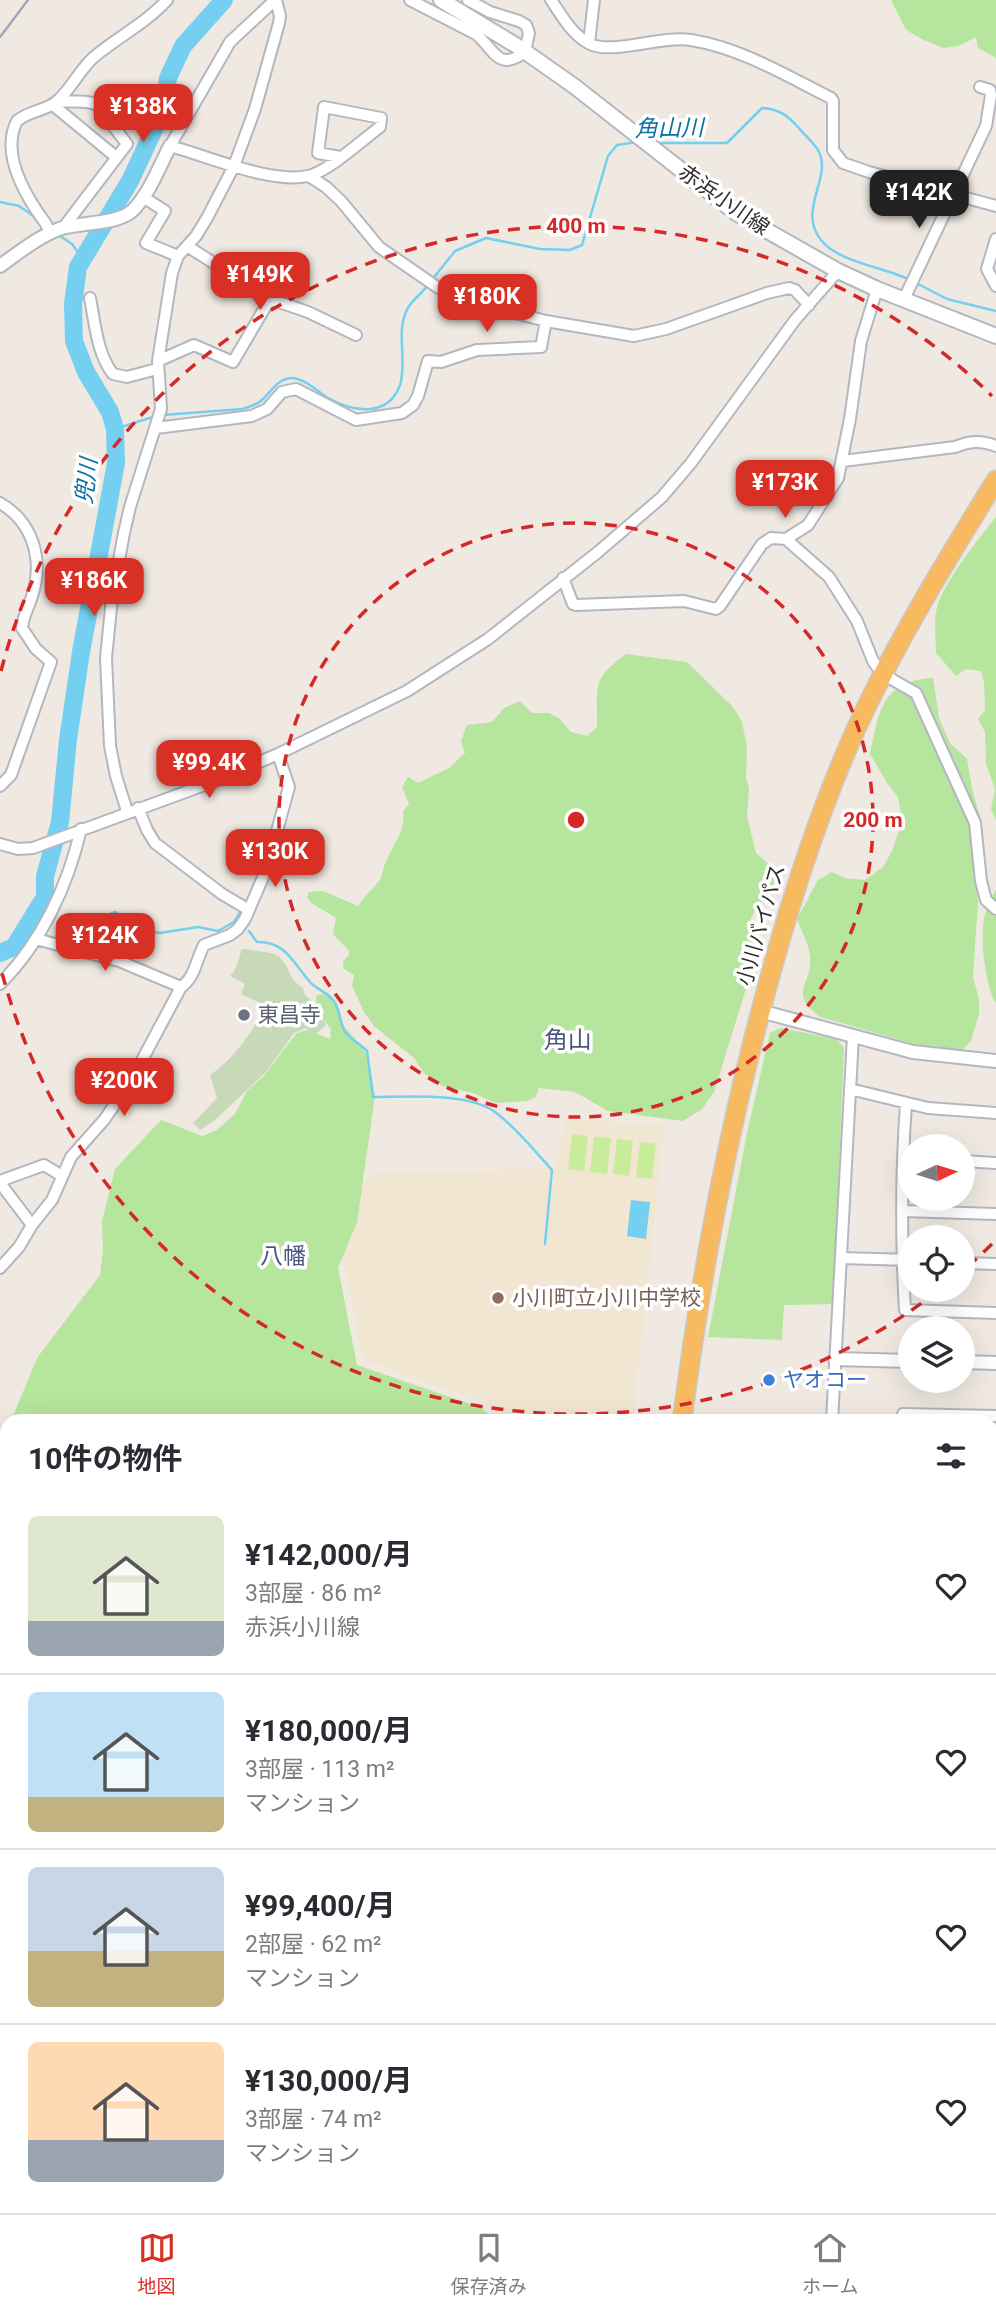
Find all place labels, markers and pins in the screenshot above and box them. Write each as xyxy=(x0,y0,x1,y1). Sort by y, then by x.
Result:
pin: ¥138K xyxy=(94,85,192,144)
pin: ¥142K xyxy=(870,170,968,230)
pin: ¥149K xyxy=(211,252,309,312)
pin: ¥180K xyxy=(438,274,536,334)
pin: ¥173K xyxy=(736,461,834,520)
pin: ¥186K xyxy=(45,558,143,618)
pin: ¥99.4K xyxy=(152,740,266,800)
centre of rings xyxy=(564,808,588,832)
pin: ¥130K xyxy=(226,830,324,889)
pin: ¥124K xyxy=(56,914,154,973)
place label: 東昌寺 xyxy=(258,1003,321,1027)
marker: 東昌寺 xyxy=(236,1007,252,1023)
pin: ¥200K xyxy=(75,1058,173,1118)
place label: 小川町立小川中学校 xyxy=(512,1286,701,1310)
marker: 小川町立小川中学校 xyxy=(490,1290,506,1306)
place label: ヤオコー xyxy=(783,1368,867,1392)
marker: ヤオコー xyxy=(761,1372,777,1388)

